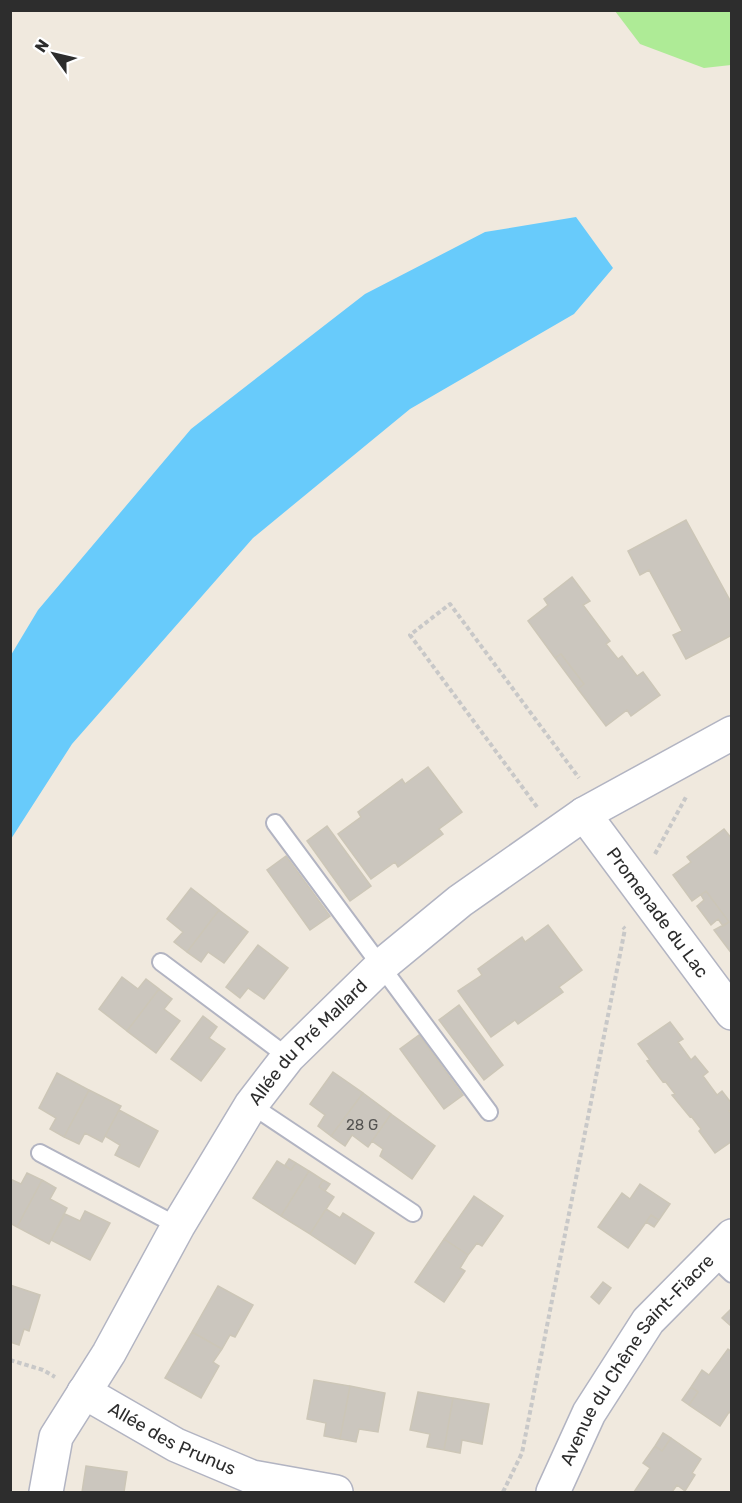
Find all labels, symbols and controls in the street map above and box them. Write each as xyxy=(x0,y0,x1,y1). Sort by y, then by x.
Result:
north arrow xyxy=(24,24,84,84)
text: N xyxy=(31,36,53,56)
street label: Promenade du Lac xyxy=(602,843,713,982)
street label: Allée du Pré Mallard xyxy=(244,975,372,1110)
house number: 28 G xyxy=(346,1116,378,1134)
street label: Avenue du Chêne Saint-Fiacre xyxy=(556,1250,719,1469)
street label: Allée des Prunus xyxy=(104,1397,239,1480)

